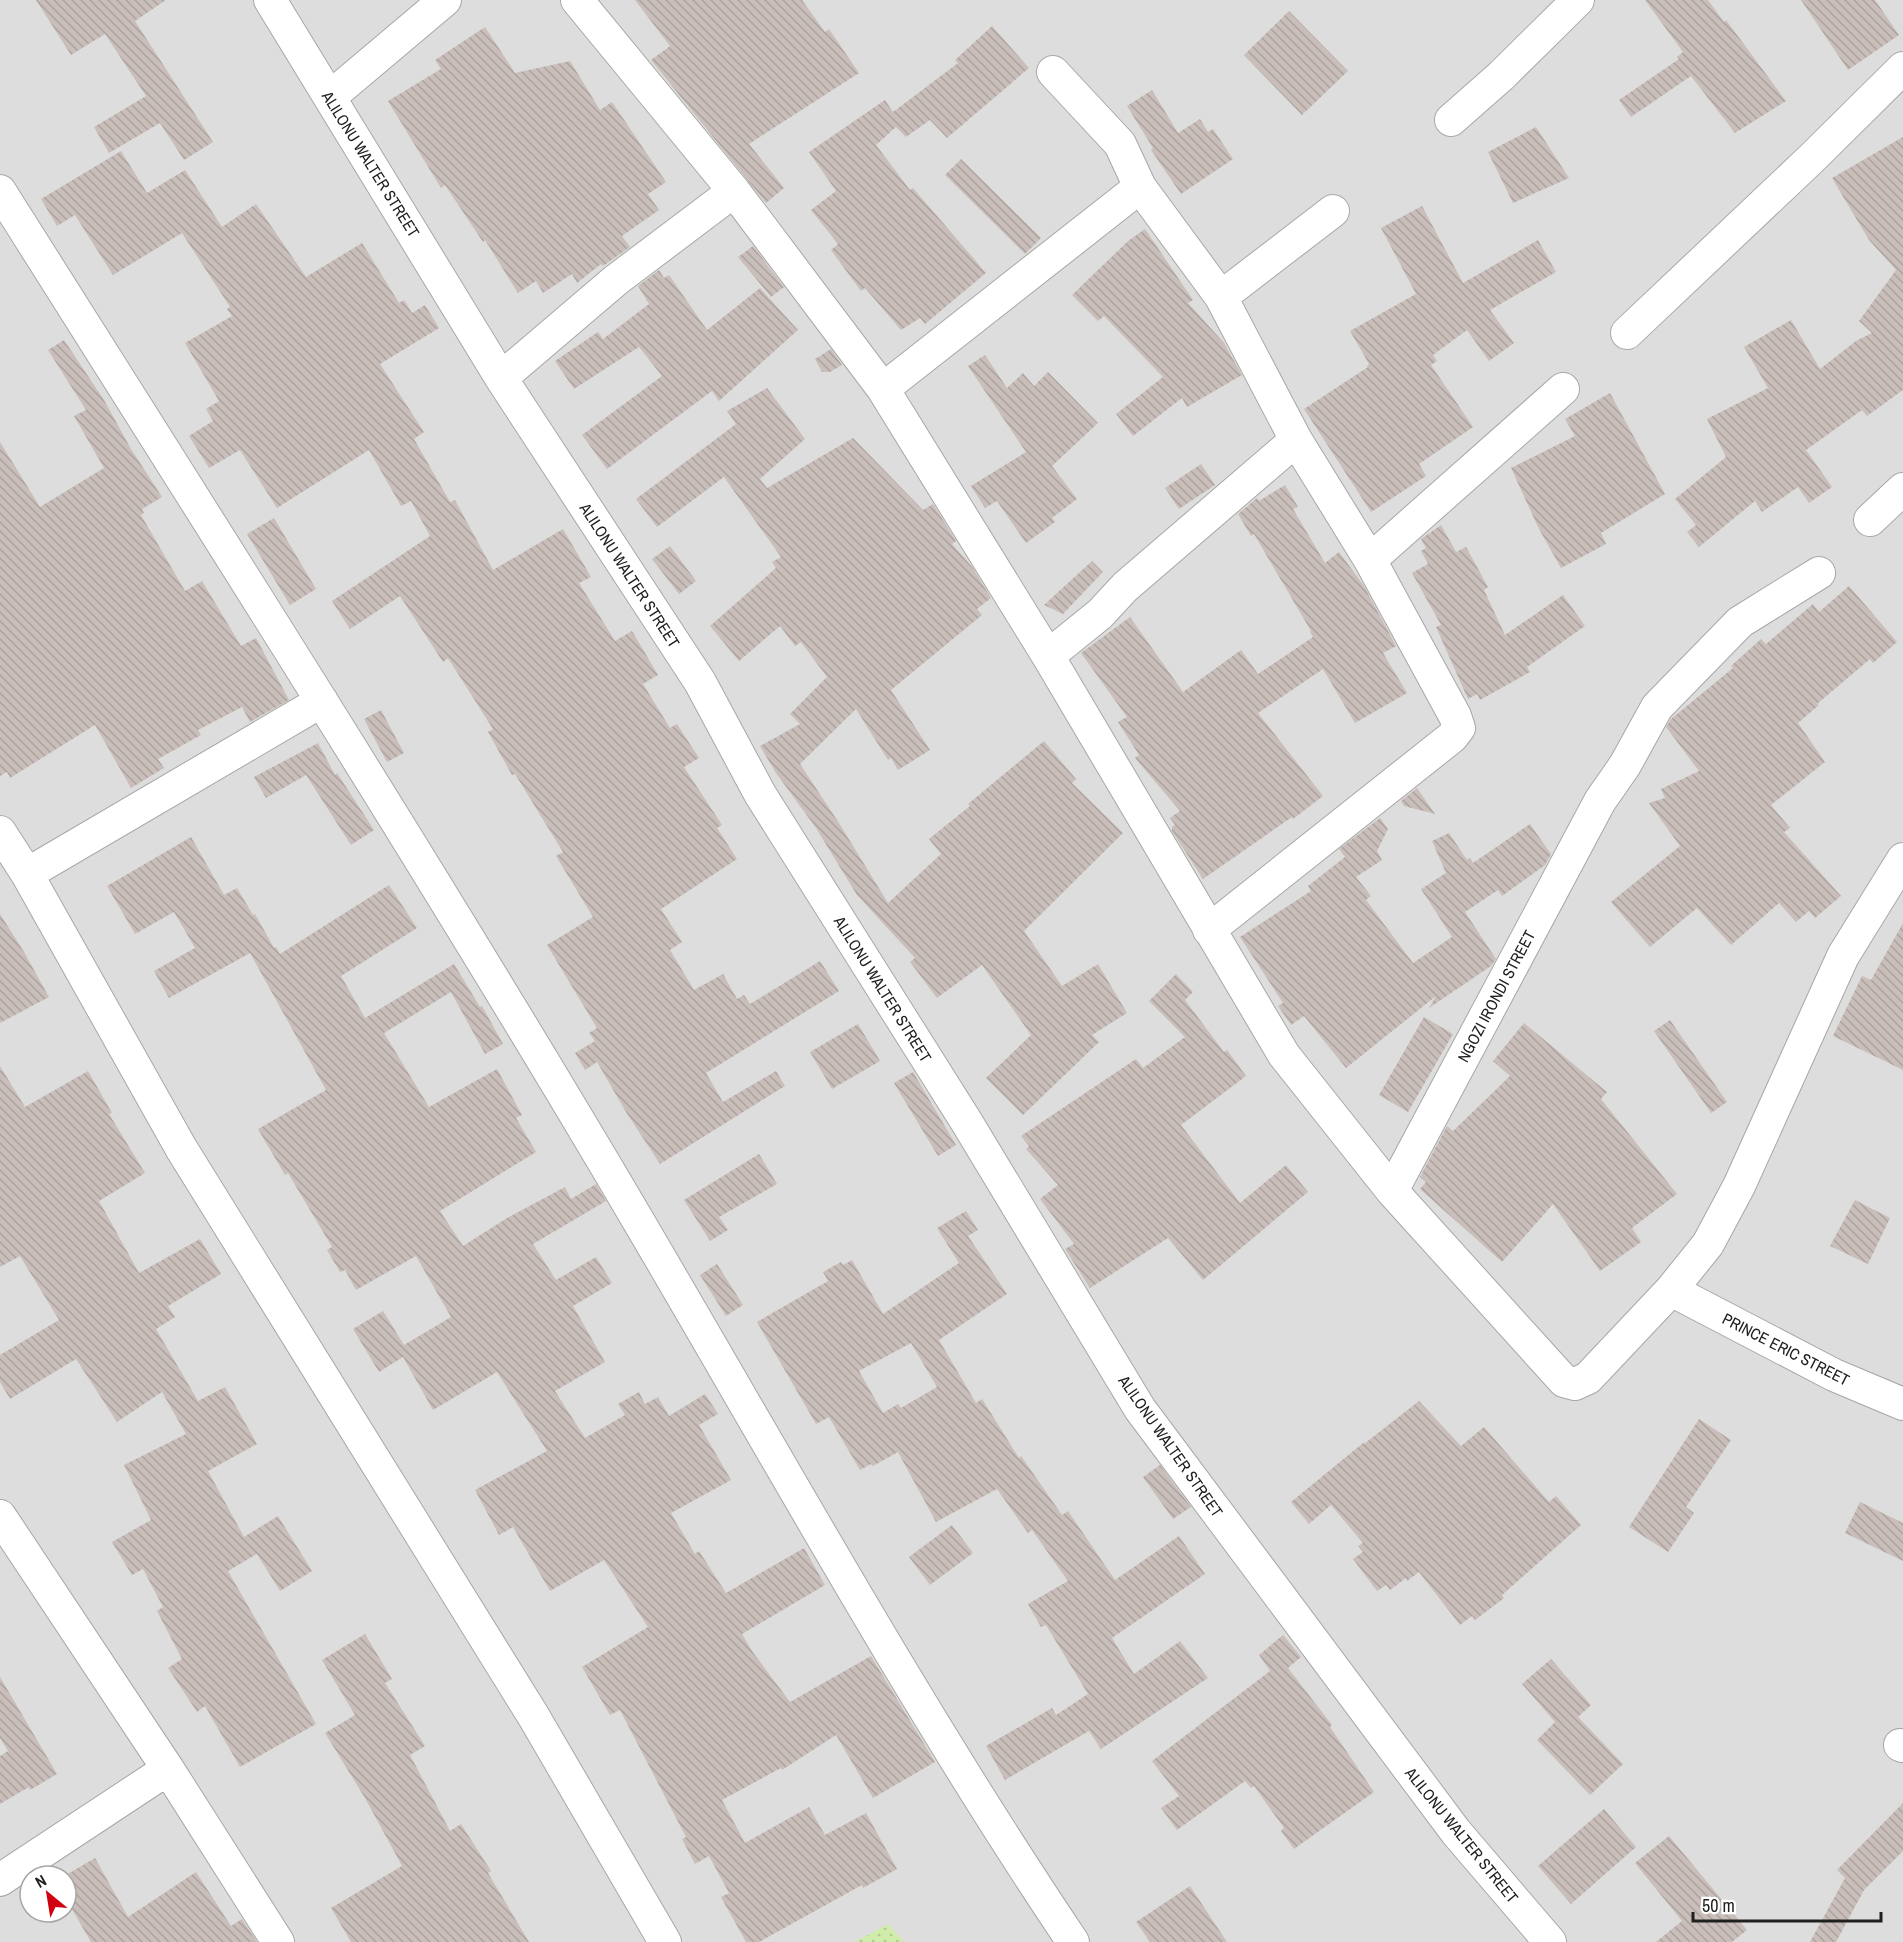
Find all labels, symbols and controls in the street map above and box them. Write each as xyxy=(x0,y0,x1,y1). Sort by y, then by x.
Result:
street label: ALILONU WALTER STREET xyxy=(317,86,425,241)
street label: ALILONU WALTER STREET xyxy=(574,498,685,652)
street label: ALILONU WALTER STREET xyxy=(829,911,937,1066)
street label: NGOZI IRONDI STREET xyxy=(1452,926,1540,1066)
street label: PRINCE ERIC STREET xyxy=(1719,1307,1853,1391)
street label: ALILONU WALTER STREET xyxy=(1113,1370,1228,1521)
street label: ALILONU WALTER STREET xyxy=(1400,1762,1524,1907)
north arrow xyxy=(18,1864,78,1924)
text: N xyxy=(31,1869,50,1893)
scale bar xyxy=(1693,1885,1880,1923)
text: 50 m xyxy=(1702,1893,1735,1918)

